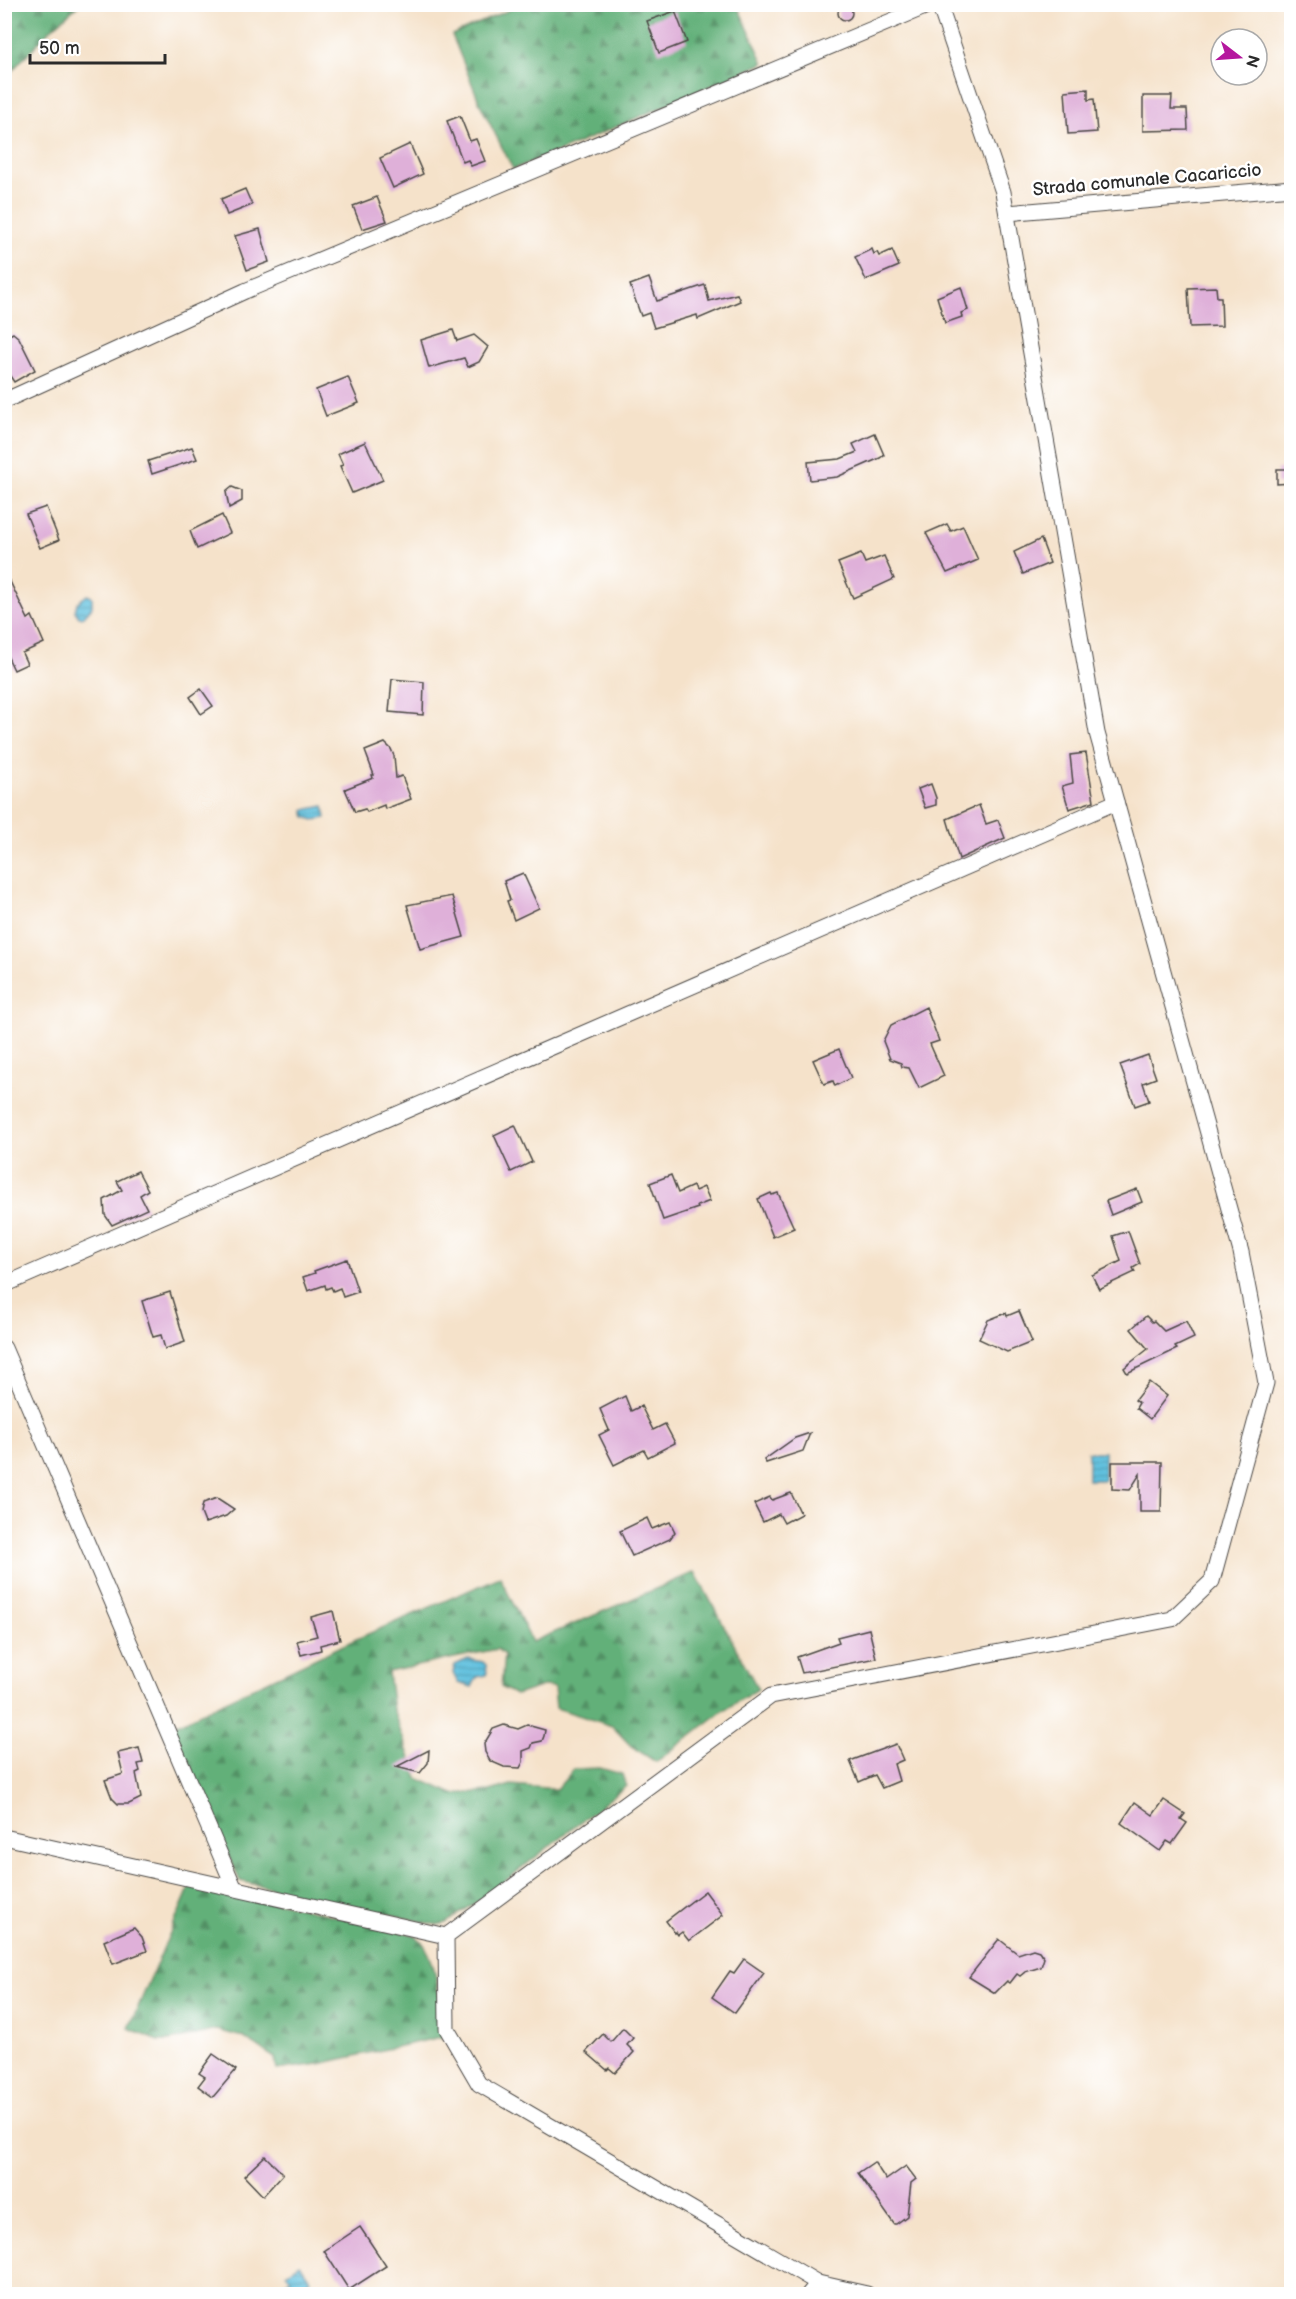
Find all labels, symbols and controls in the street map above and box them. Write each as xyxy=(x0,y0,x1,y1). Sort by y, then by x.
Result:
scale bar xyxy=(30,27,165,65)
north arrow xyxy=(1209,27,1269,87)
text: 50 m xyxy=(39,38,80,59)
text: N xyxy=(1241,52,1263,69)
street label: Strada comunale Cacariccio xyxy=(1032,160,1262,200)

